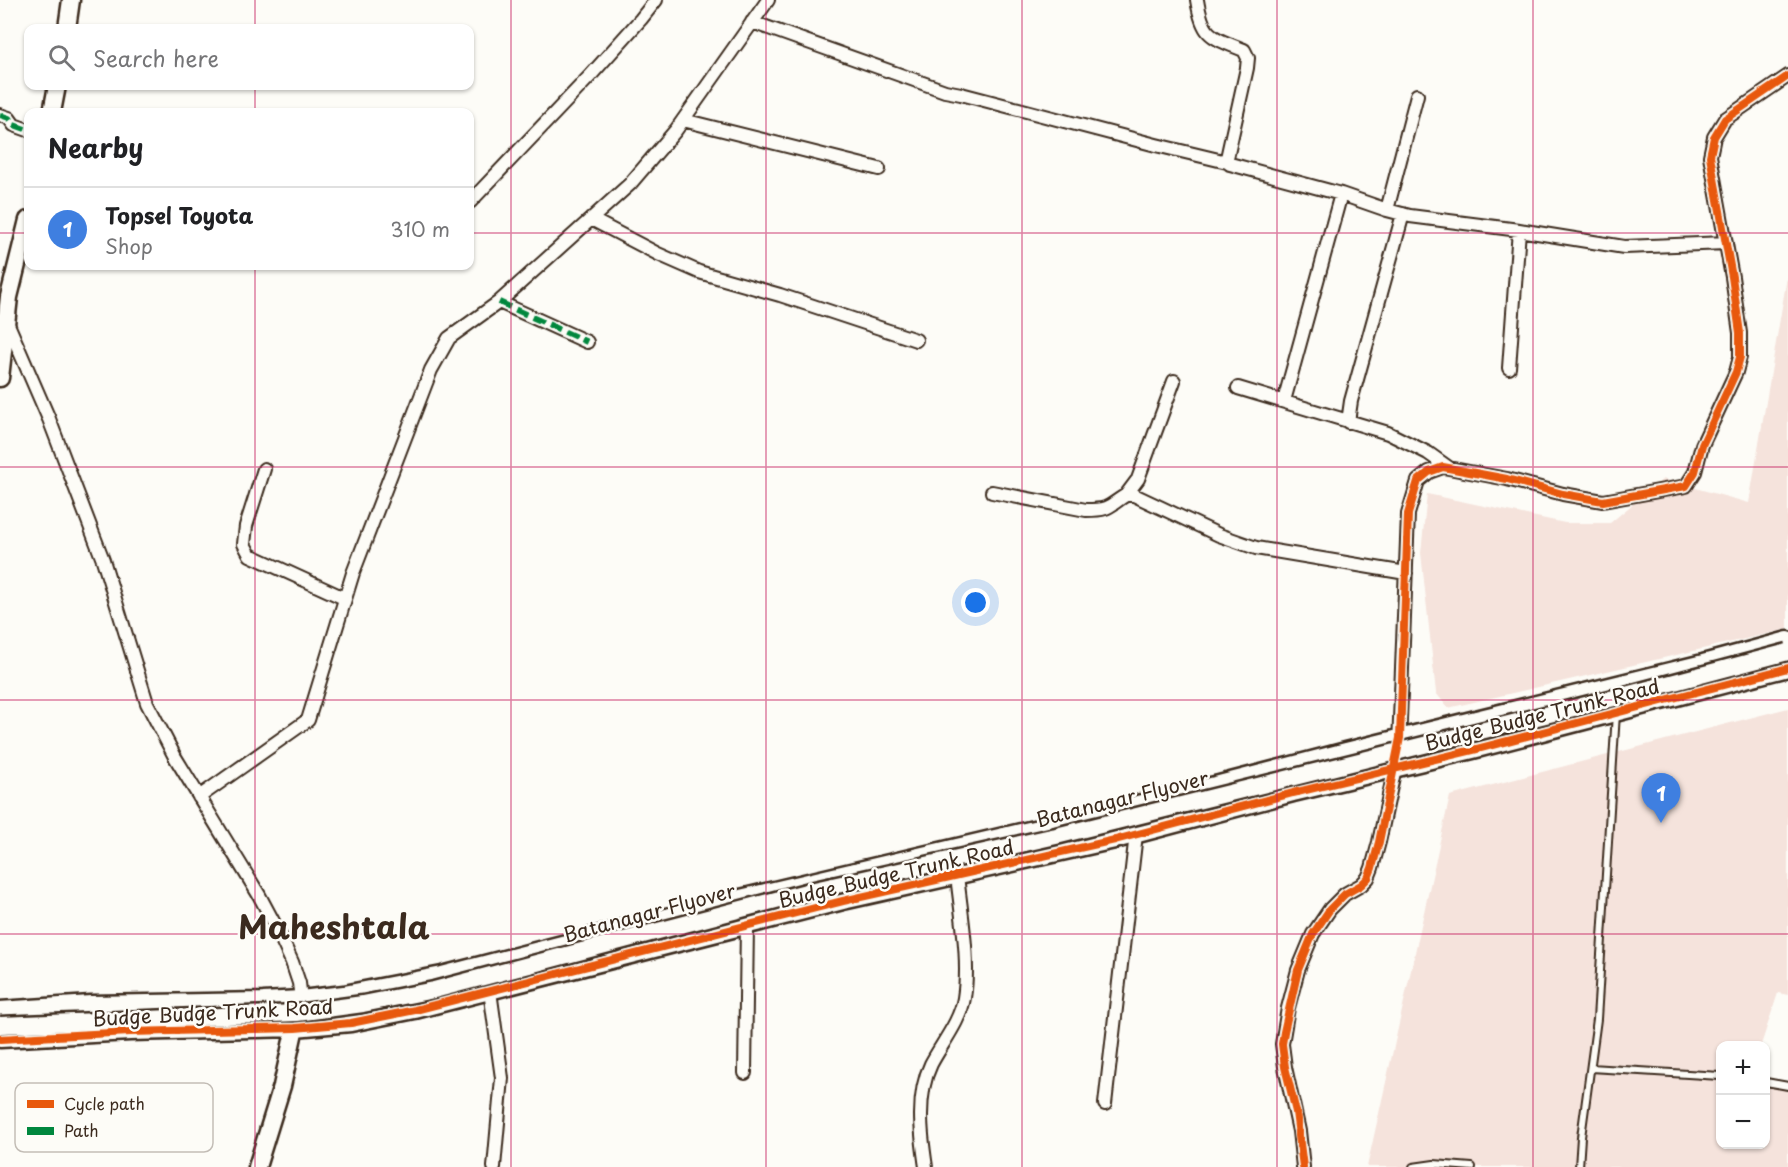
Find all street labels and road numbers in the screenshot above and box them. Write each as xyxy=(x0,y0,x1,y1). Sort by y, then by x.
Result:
street label: Budge Budge Trunk Road xyxy=(1421,670,1663,758)
street label: Batanagar Flyover xyxy=(1033,762,1212,834)
street label: Budge Budge Trunk Road xyxy=(775,831,1017,915)
street label: Batanagar Flyover xyxy=(560,874,739,949)
street label: Budge Budge Trunk Road xyxy=(92,991,334,1033)

